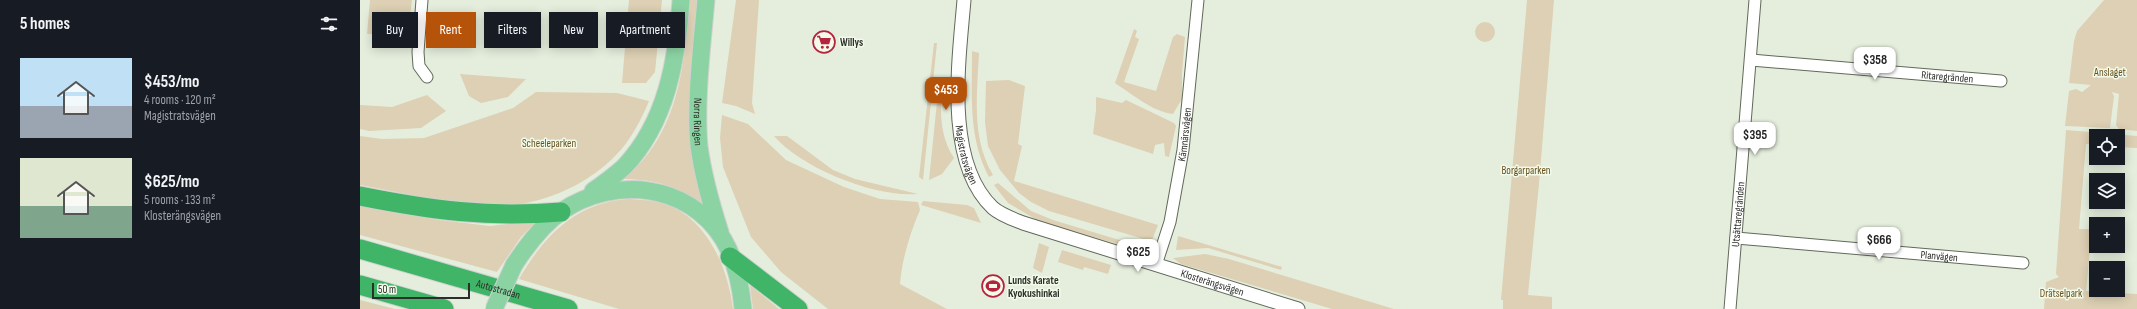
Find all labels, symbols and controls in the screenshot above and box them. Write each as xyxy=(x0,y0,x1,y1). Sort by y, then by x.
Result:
chip: Buy xyxy=(372,12,418,48)
chip: Rent xyxy=(426,12,476,48)
chip: Filters xyxy=(484,12,541,48)
chip: New xyxy=(549,12,598,48)
chip: Apartment xyxy=(606,12,685,48)
icon: filters xyxy=(318,13,340,35)
text: 5 homes xyxy=(20,14,70,34)
supermarket icon: Willys xyxy=(811,29,837,55)
place label: Willys xyxy=(840,36,863,49)
pin: $358 xyxy=(1851,47,1899,81)
text: $358 xyxy=(1863,52,1887,68)
park label: Anslaget xyxy=(2093,66,2127,79)
street label: Ritaregränden xyxy=(1921,68,1974,85)
text: $453/mo xyxy=(144,72,200,92)
icon: home xyxy=(52,74,100,122)
pin: $453 xyxy=(922,77,970,111)
text: $453 xyxy=(934,82,958,98)
text: 4 rooms · 120 m² xyxy=(144,92,216,108)
street label: Norra Ringen xyxy=(691,98,705,146)
street label: Kämnärsvägen xyxy=(1175,107,1194,162)
text: Magistratsvägen xyxy=(144,108,216,124)
pin: $395 xyxy=(1731,122,1779,156)
street label: Magistratsvägen xyxy=(953,125,981,187)
text: $395 xyxy=(1743,127,1767,143)
map controls xyxy=(2089,129,2125,297)
button: locate xyxy=(2089,129,2125,165)
park label: Scheeleparken xyxy=(522,137,576,150)
park label: Borgarparken xyxy=(1501,164,1551,177)
text: $625/mo xyxy=(144,172,200,192)
button: layers xyxy=(2089,173,2125,209)
icon: home xyxy=(52,174,100,222)
street label: Utsättaregränden xyxy=(1729,181,1747,247)
text: 5 rooms · 133 m² xyxy=(144,192,215,208)
text: Klosterängsvägen xyxy=(144,208,221,224)
button: + xyxy=(2089,217,2125,253)
pin: $666 xyxy=(1855,227,1903,261)
text: $666 xyxy=(1866,232,1892,248)
pin: $625 xyxy=(1114,239,1162,273)
text: $625 xyxy=(1126,244,1150,260)
street label: Planvägen xyxy=(1920,248,1959,264)
button: − xyxy=(2089,261,2125,297)
street label: Klosterängsvägen xyxy=(1179,266,1246,298)
sports icon: Lunds Karate Kyokushinkai xyxy=(980,273,1006,299)
place label: Lunds Karate Kyokushinkai xyxy=(1008,274,1059,300)
street label: Autostradan xyxy=(474,276,522,302)
scale bar xyxy=(372,281,470,300)
text: 50 m xyxy=(378,283,396,296)
park label: Drätselpark xyxy=(2040,287,2083,300)

